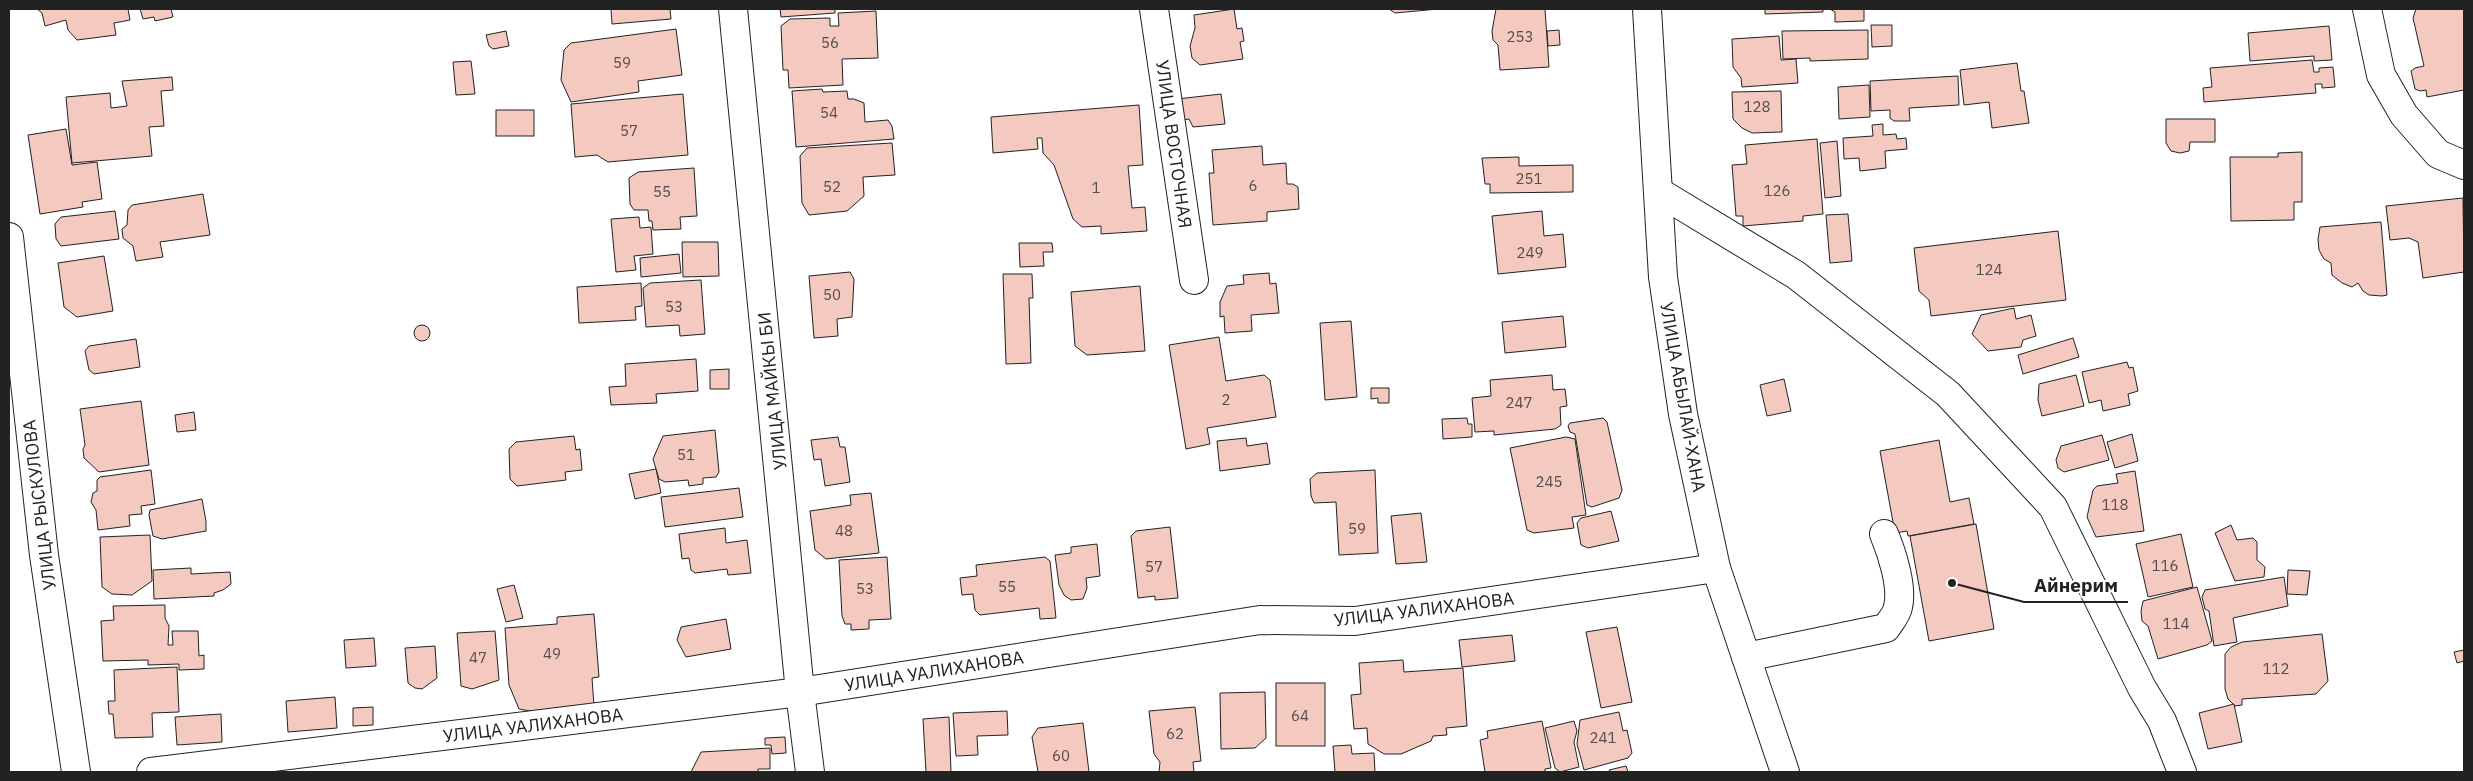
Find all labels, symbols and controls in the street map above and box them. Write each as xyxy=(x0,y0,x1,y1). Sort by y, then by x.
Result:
house number: 253 xyxy=(1506,27,1534,46)
house number: 56 xyxy=(821,33,839,52)
house number: 59 xyxy=(613,53,631,72)
street label: УЛИЦА ВОСТОЧНАЯ xyxy=(1151,59,1197,229)
house number: 128 xyxy=(1743,97,1771,116)
house number: 54 xyxy=(820,103,838,122)
house number: 57 xyxy=(620,121,638,140)
house number: 251 xyxy=(1515,169,1543,188)
house number: 6 xyxy=(1248,176,1258,195)
house number: 52 xyxy=(823,177,841,196)
house number: 1 xyxy=(1091,178,1101,197)
house number: 126 xyxy=(1763,181,1791,200)
house number: 55 xyxy=(653,182,671,201)
house number: 249 xyxy=(1516,243,1544,262)
house number: 124 xyxy=(1975,260,2003,279)
house number: 50 xyxy=(823,285,841,304)
house number: 53 xyxy=(665,297,683,316)
street label: УЛИЦА АБЫЛАЙ-ХАНА xyxy=(1655,300,1711,494)
street label: УЛИЦА МАЙКЫ БИ xyxy=(752,311,792,471)
house number: 2 xyxy=(1221,390,1231,409)
house number: 247 xyxy=(1505,393,1533,412)
street label: УЛИЦА РЫСКУЛОВА xyxy=(17,418,61,592)
house number: 51 xyxy=(677,445,695,464)
house number: 245 xyxy=(1535,472,1563,491)
house number: 118 xyxy=(2101,495,2129,514)
house number: 59 xyxy=(1348,519,1366,538)
house number: 48 xyxy=(835,521,853,540)
house number: 116 xyxy=(2151,556,2179,575)
house number: 57 xyxy=(1145,557,1163,576)
callout: Айнерим xyxy=(2024,568,2128,602)
text: Айнерим xyxy=(2034,573,2118,597)
house number: 55 xyxy=(998,577,1016,596)
house number: 53 xyxy=(856,579,874,598)
street label: УЛИЦА УАЛИХАНОВА xyxy=(1333,586,1516,631)
house number: 114 xyxy=(2162,614,2190,633)
house number: 49 xyxy=(543,644,561,663)
street label: УЛИЦА УАЛИХАНОВА xyxy=(843,645,1026,697)
house number: 47 xyxy=(469,648,487,667)
house number: 112 xyxy=(2262,659,2290,678)
street label: УЛИЦА УАЛИХАНОВА xyxy=(442,702,625,747)
house number: 64 xyxy=(1291,706,1309,725)
house number: 62 xyxy=(1166,724,1184,743)
house number: 241 xyxy=(1589,728,1617,747)
house number: 60 xyxy=(1052,746,1070,765)

